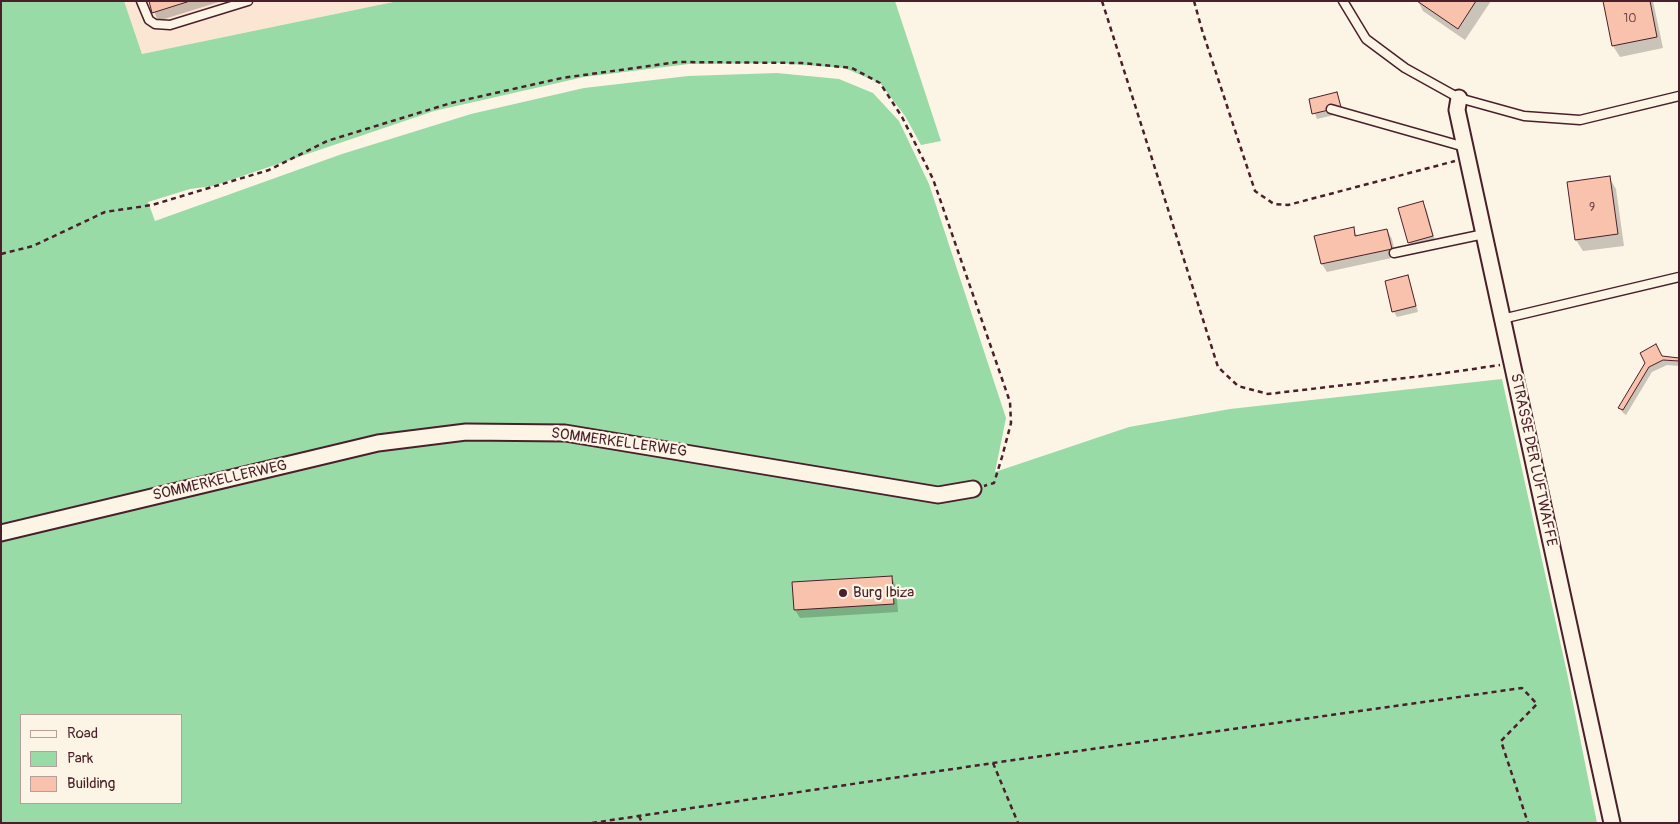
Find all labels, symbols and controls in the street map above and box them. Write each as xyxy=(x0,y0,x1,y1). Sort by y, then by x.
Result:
house number: 10 xyxy=(1624,12,1636,26)
house number: 9 xyxy=(1589,201,1595,215)
street label: STRASSE DER LUFTWAFFE xyxy=(1506,372,1560,548)
street label: SOMMERKELLERWEG xyxy=(550,425,688,461)
street label: SOMMERKELLERWEG xyxy=(151,457,289,505)
place label: Burg Ibiza xyxy=(853,584,914,602)
marker: Burg Ibiza xyxy=(837,587,849,599)
legend xyxy=(20,714,182,804)
text: Road xyxy=(67,724,98,743)
text: Park xyxy=(67,749,93,768)
text: Building xyxy=(67,774,115,793)

